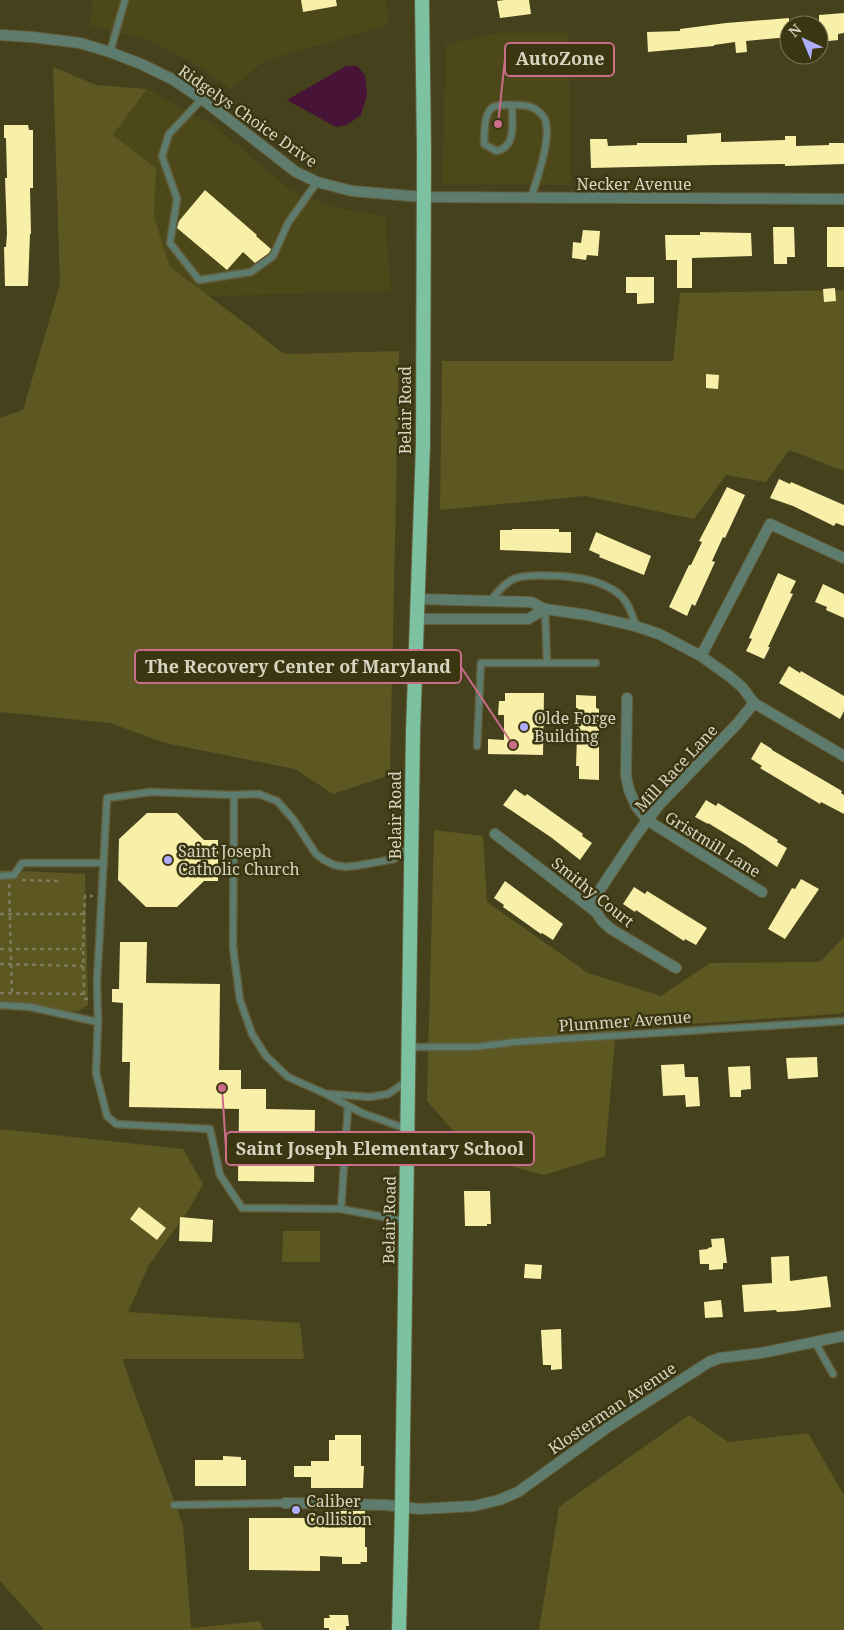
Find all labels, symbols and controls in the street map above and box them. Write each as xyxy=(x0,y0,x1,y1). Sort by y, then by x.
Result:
north arrow xyxy=(779,15,829,65)
text: N xyxy=(784,20,805,41)
callout: AutoZone xyxy=(505,43,614,76)
text: AutoZone xyxy=(516,46,604,70)
street label: Ridgelys Choice Drive xyxy=(174,60,322,172)
street label: Necker Avenue xyxy=(576,173,692,195)
street label: Belair Road xyxy=(394,366,416,454)
callout: The Recovery Center of Maryland xyxy=(135,650,461,683)
text: The Recovery Center of Maryland xyxy=(145,654,451,678)
place label: Olde Forge Building xyxy=(534,707,616,747)
street label: Mill Race Lane xyxy=(630,719,722,817)
marker: Olde Forge Building xyxy=(518,721,530,733)
street label: Belair Road xyxy=(384,771,406,859)
street label: Gristmill Lane xyxy=(661,806,765,882)
place label: Saint Joseph Catholic Church xyxy=(178,840,300,880)
street label: Smithy Court xyxy=(547,852,639,932)
marker: Saint Joseph Catholic Church xyxy=(162,854,174,866)
street label: Plummer Avenue xyxy=(558,1005,692,1037)
callout: Saint Joseph Elementary School xyxy=(226,1132,534,1165)
text: Saint Joseph Elementary School xyxy=(236,1136,525,1160)
street label: Belair Road xyxy=(377,1175,401,1264)
street label: Klosterman Avenue xyxy=(544,1357,680,1459)
place label: Caliber Collision xyxy=(306,1490,372,1530)
marker: Caliber Collision xyxy=(290,1504,302,1516)

